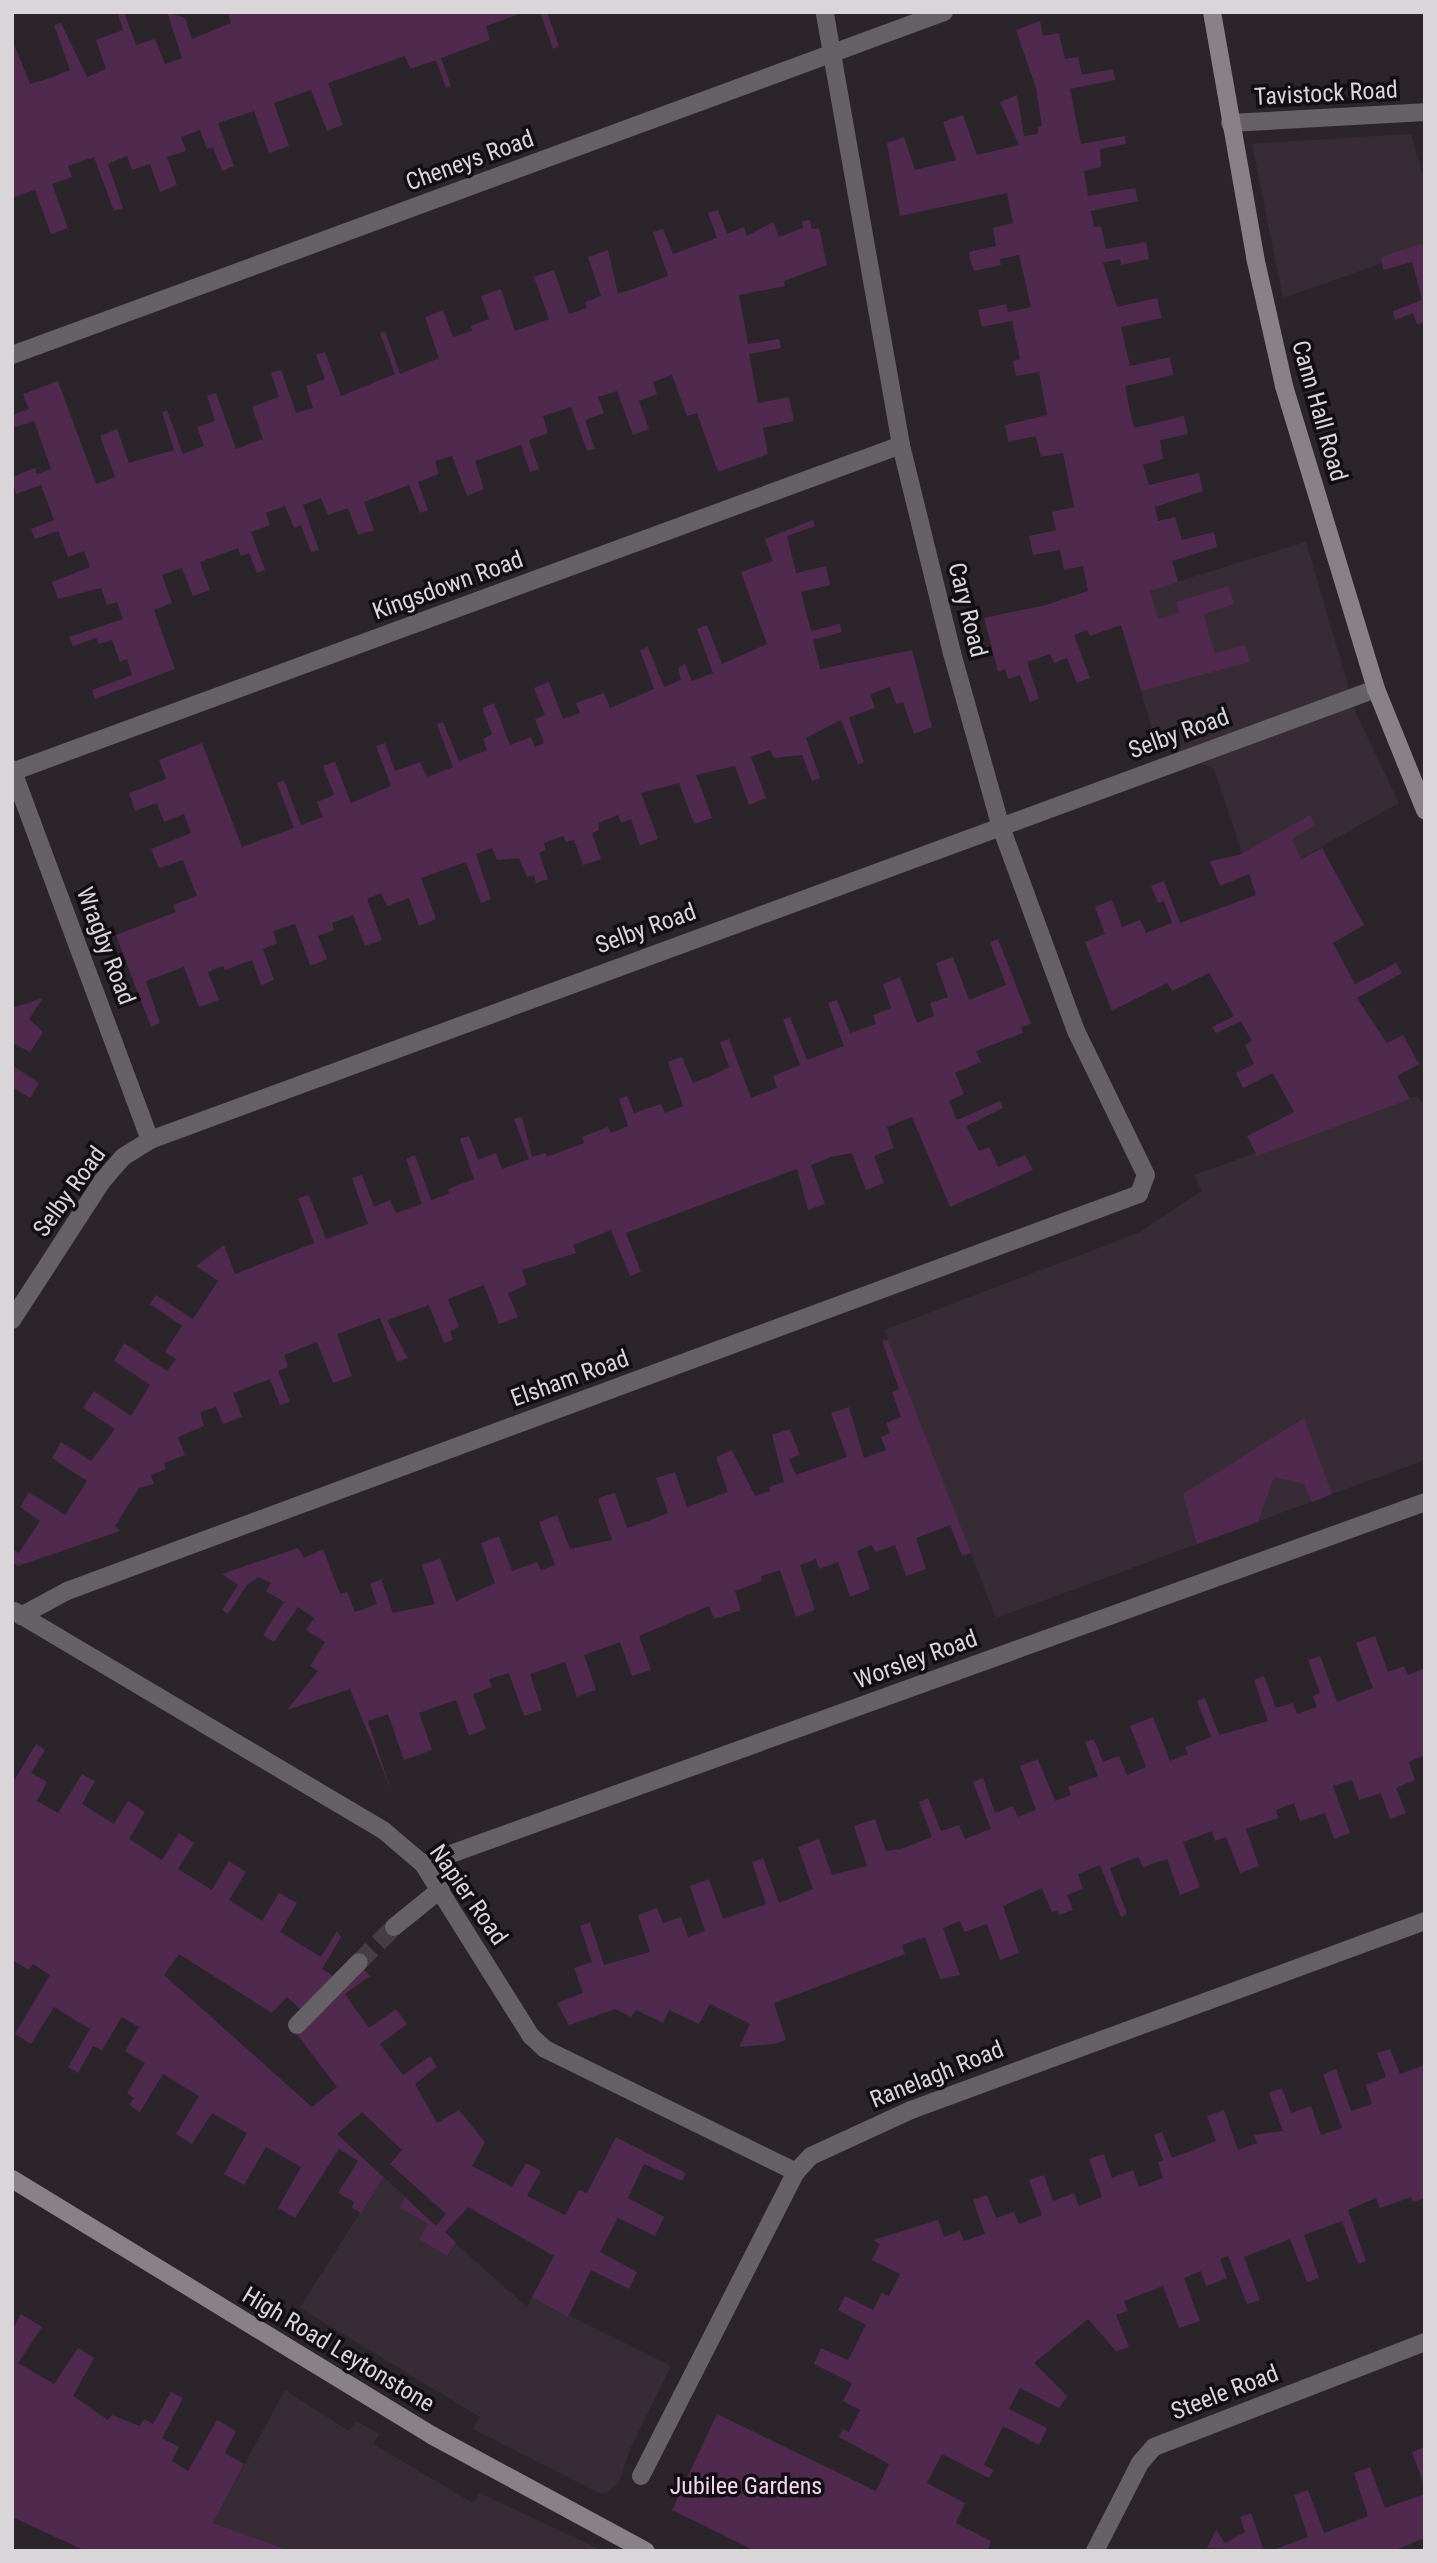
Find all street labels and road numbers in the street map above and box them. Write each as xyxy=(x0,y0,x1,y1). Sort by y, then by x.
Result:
street label: Tavistock Road xyxy=(1253,76,1399,112)
street label: Cheneys Road xyxy=(402,125,538,197)
street label: Cann Hall Road xyxy=(1285,337,1353,485)
street label: Kingsdown Road xyxy=(369,545,527,627)
street label: Cary Road xyxy=(941,560,993,660)
street label: Selby Road xyxy=(1125,703,1233,765)
street label: Wragby Road xyxy=(69,883,141,1009)
street label: Selby Road xyxy=(592,898,700,960)
street label: Selby Road xyxy=(28,1141,112,1243)
street label: Elsham Road xyxy=(507,1344,633,1414)
street label: Worsley Road xyxy=(851,1624,981,1696)
street label: Napier Road xyxy=(423,1839,513,1951)
street label: Ranelagh Road xyxy=(866,2035,1008,2115)
street label: High Road Leytonstone xyxy=(237,2281,439,2419)
street label: Steele Road xyxy=(1167,2359,1283,2427)

